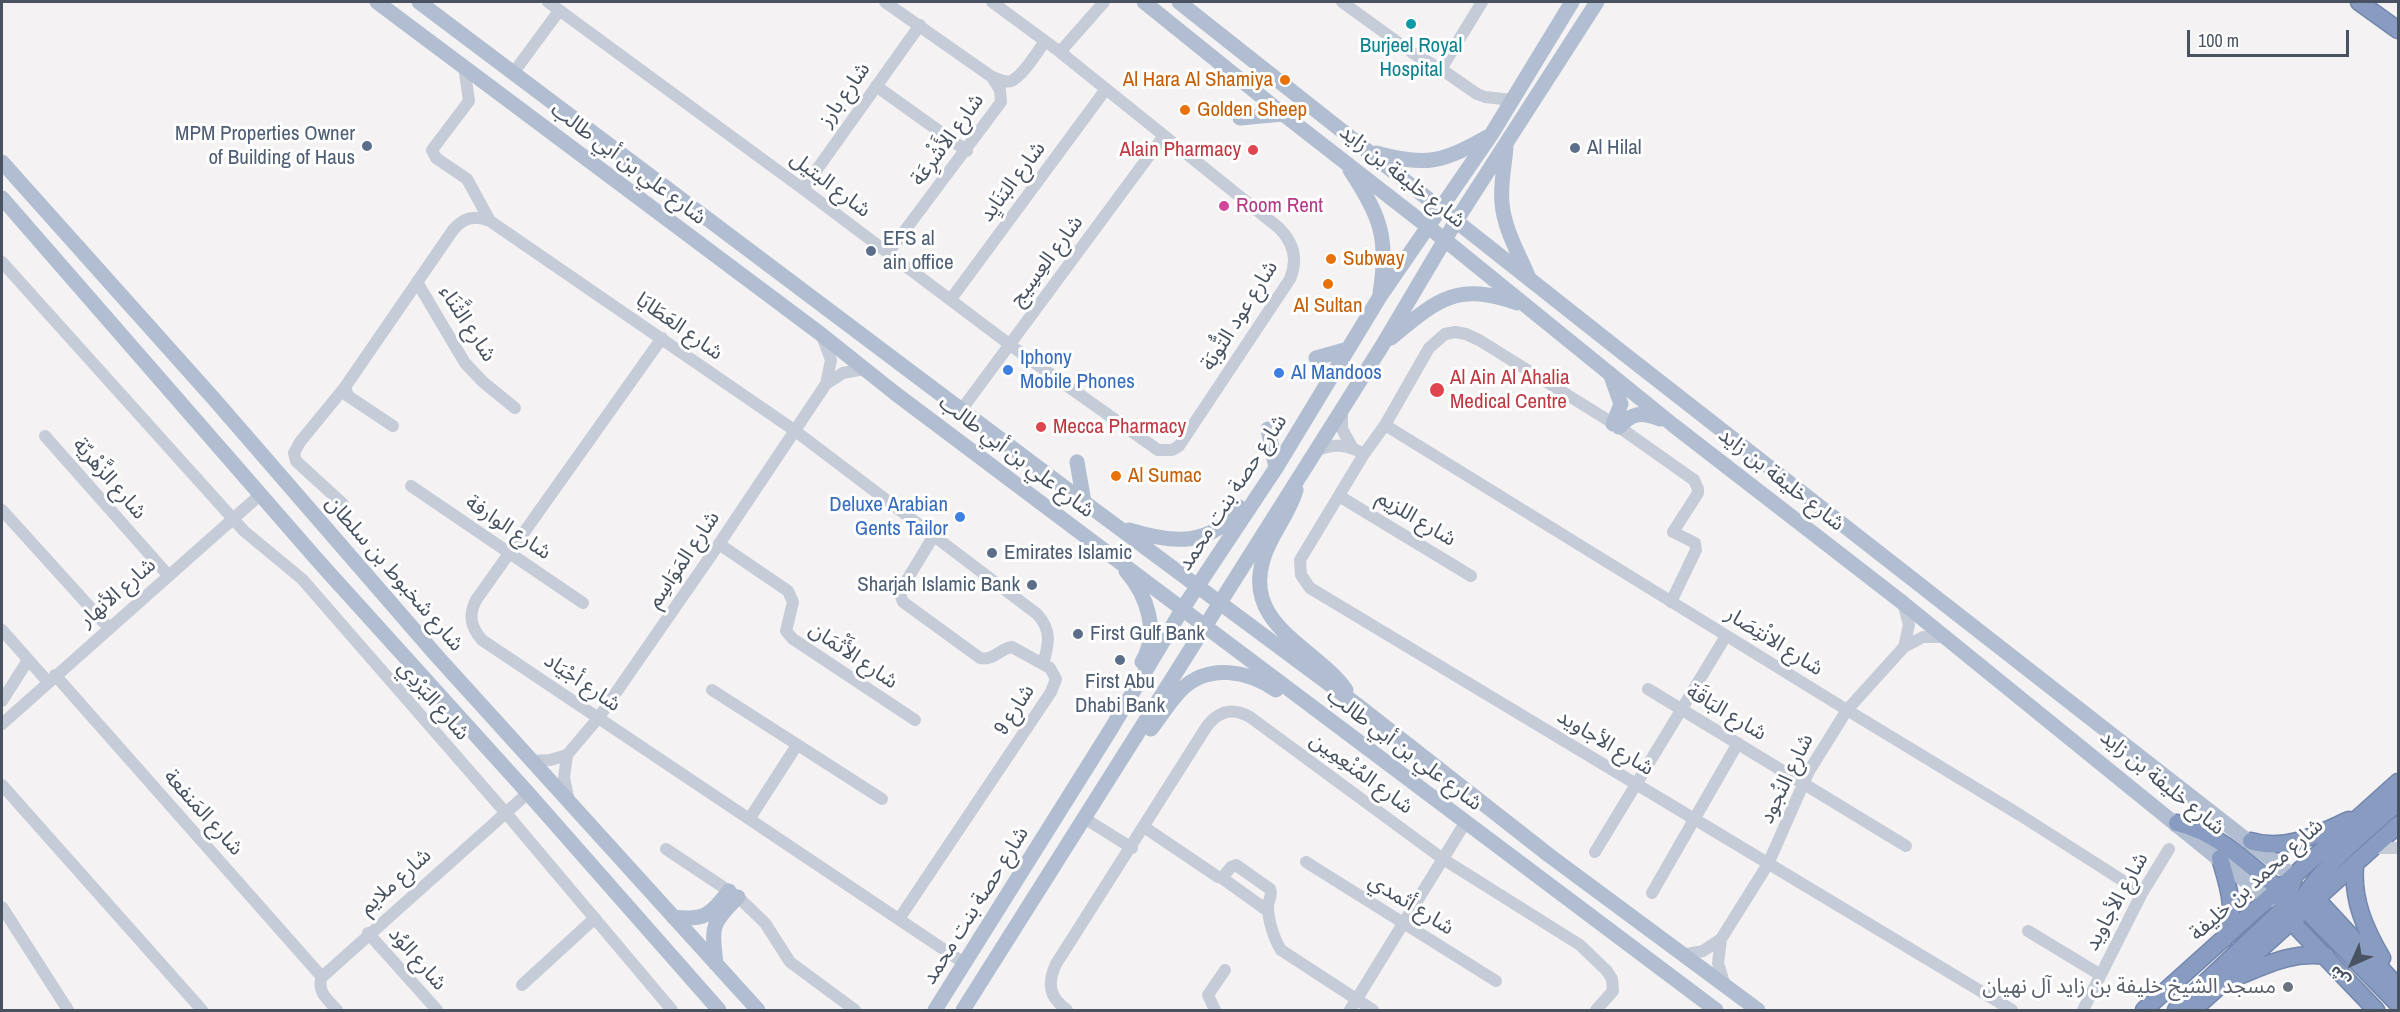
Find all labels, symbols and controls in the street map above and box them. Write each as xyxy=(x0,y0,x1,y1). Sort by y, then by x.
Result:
marker: Burjeel Royal Hospital xyxy=(1404,17,1418,31)
scale bar xyxy=(2190,18,2352,56)
text: 100 m xyxy=(2198,28,2239,53)
place label: Burjeel Royal Hospital xyxy=(1360,33,1462,83)
street label: شارع بارز xyxy=(814,58,876,132)
place label: Al Hara Al Shamiya xyxy=(1123,67,1273,93)
marker: Al Hara Al Shamiya xyxy=(1278,73,1292,87)
street label: شارع الأَشْرِعَة xyxy=(906,89,990,191)
street label: شارع علي بن أبي طالب xyxy=(545,97,711,231)
place label: Golden Sheep xyxy=(1197,97,1307,123)
marker: Golden Sheep xyxy=(1178,103,1192,117)
street label: شارع خليفة بن زايد xyxy=(1334,120,1470,234)
place label: MPM Properties Owner of Building of Haus xyxy=(175,121,355,171)
place label: Al Hilal xyxy=(1587,135,1642,161)
street label: شارع البَنَايِد xyxy=(975,137,1051,227)
place label: Alain Pharmacy xyxy=(1119,137,1241,163)
marker: MPM Properties Owner of Building of Haus xyxy=(360,139,374,153)
marker: Al Hilal xyxy=(1568,141,1582,155)
marker: Alain Pharmacy xyxy=(1246,143,1260,157)
street label: شارع البتيل xyxy=(785,147,875,223)
place label: Room Rent xyxy=(1236,193,1323,219)
marker: Room Rent xyxy=(1217,199,1231,213)
street label: شارع العِسِيج xyxy=(1005,211,1089,311)
place label: EFS al ain office xyxy=(883,226,954,276)
marker: EFS al ain office xyxy=(864,244,878,258)
place label: Subway xyxy=(1343,246,1404,272)
marker: Subway xyxy=(1324,252,1338,266)
street label: شارع عود التُّوبَة xyxy=(1196,256,1284,376)
marker: Al Sultan xyxy=(1321,277,1335,291)
street label: شارع الثَّنَاء xyxy=(433,281,501,367)
street label: شارع العَطَايَا xyxy=(631,288,727,366)
place label: Al Sultan xyxy=(1294,293,1362,319)
place label: Iphony Mobile Phones xyxy=(1020,345,1135,395)
place label: Al Mandoos xyxy=(1291,360,1382,386)
marker: Iphony Mobile Phones xyxy=(1001,363,1015,377)
place label: Al Ain Al Ahalia Medical Centre xyxy=(1450,365,1570,415)
marker: Al Mandoos xyxy=(1272,366,1286,380)
marker: Al Ain Al Ahalia Medical Centre xyxy=(1428,381,1446,399)
street label: شارع علي بن أبي طالب xyxy=(933,390,1099,524)
street label: شارع حصة بنت محمد xyxy=(1173,410,1293,576)
place label: Mecca Pharmacy xyxy=(1053,414,1186,440)
marker: Mecca Pharmacy xyxy=(1034,420,1048,434)
street label: شارع خليفة بن زايد xyxy=(1713,423,1849,537)
street label: شارع الزَّهْريّة xyxy=(67,433,151,525)
place label: Al Sumac xyxy=(1128,463,1202,489)
marker: Al Sumac xyxy=(1109,469,1123,483)
street label: شارع اللزيم xyxy=(1372,485,1460,553)
street label: شارع الوارفة xyxy=(460,490,556,566)
street label: شارع شخبوط بن سلطان xyxy=(320,491,468,657)
place label: Deluxe Arabian Gents Tailor xyxy=(829,492,948,542)
street label: شارع المَوَاسِم xyxy=(642,507,726,613)
marker: Deluxe Arabian Gents Tailor xyxy=(953,510,967,524)
place label: Emirates Islamic xyxy=(1004,540,1132,566)
marker: Emirates Islamic xyxy=(985,546,999,560)
street label: شارع الأنهار xyxy=(75,553,161,633)
place label: Sharjah Islamic Bank xyxy=(857,572,1020,598)
marker: Sharjah Islamic Bank xyxy=(1025,578,1039,592)
street label: شارع الانْتِصَار xyxy=(1721,602,1827,682)
street label: شارع الأَثْمَان xyxy=(804,617,902,695)
place label: First Gulf Bank xyxy=(1090,621,1205,647)
marker: First Gulf Bank xyxy=(1071,627,1085,641)
street label: شارع أجْيَاد xyxy=(539,648,625,718)
marker: First Abu Dhabi Bank xyxy=(1113,653,1127,667)
street label: شارع البَرْدِي xyxy=(392,656,474,746)
place label: First Abu Dhabi Bank xyxy=(1075,669,1165,719)
street label: شارع البَاقَة xyxy=(1681,679,1771,747)
street label: شارع 9 xyxy=(989,680,1041,740)
street label: شارع علي بن أبي طالب xyxy=(1321,683,1487,817)
street label: شارع الأجاويد xyxy=(1552,704,1658,782)
street label: شارع خليفة بن زايد xyxy=(2095,725,2229,841)
street label: شارع المُنْعِمِين xyxy=(1304,728,1418,820)
street label: شارع النُجود xyxy=(1754,730,1820,828)
street label: شارع المَنفعة xyxy=(158,765,248,861)
street label: شارع محمد بن خليفة xyxy=(2185,813,2329,947)
street label: شارع حصة بنت محمد xyxy=(917,822,1035,990)
street label: شارع ملايم xyxy=(355,843,437,921)
street label: شارع الأجاويد xyxy=(2080,849,2154,955)
street label: شارع أثمدي xyxy=(1364,869,1458,941)
street label: شارع الوُد xyxy=(383,922,451,996)
north arrow xyxy=(2322,934,2382,994)
text: ش xyxy=(2324,961,2355,992)
place label: مسجد الشيخ خليفة بن زايد آل نهيان xyxy=(1982,974,2276,1000)
marker: مسجد الشيخ خليفة بن زايد آل نهيان xyxy=(2281,980,2295,994)

